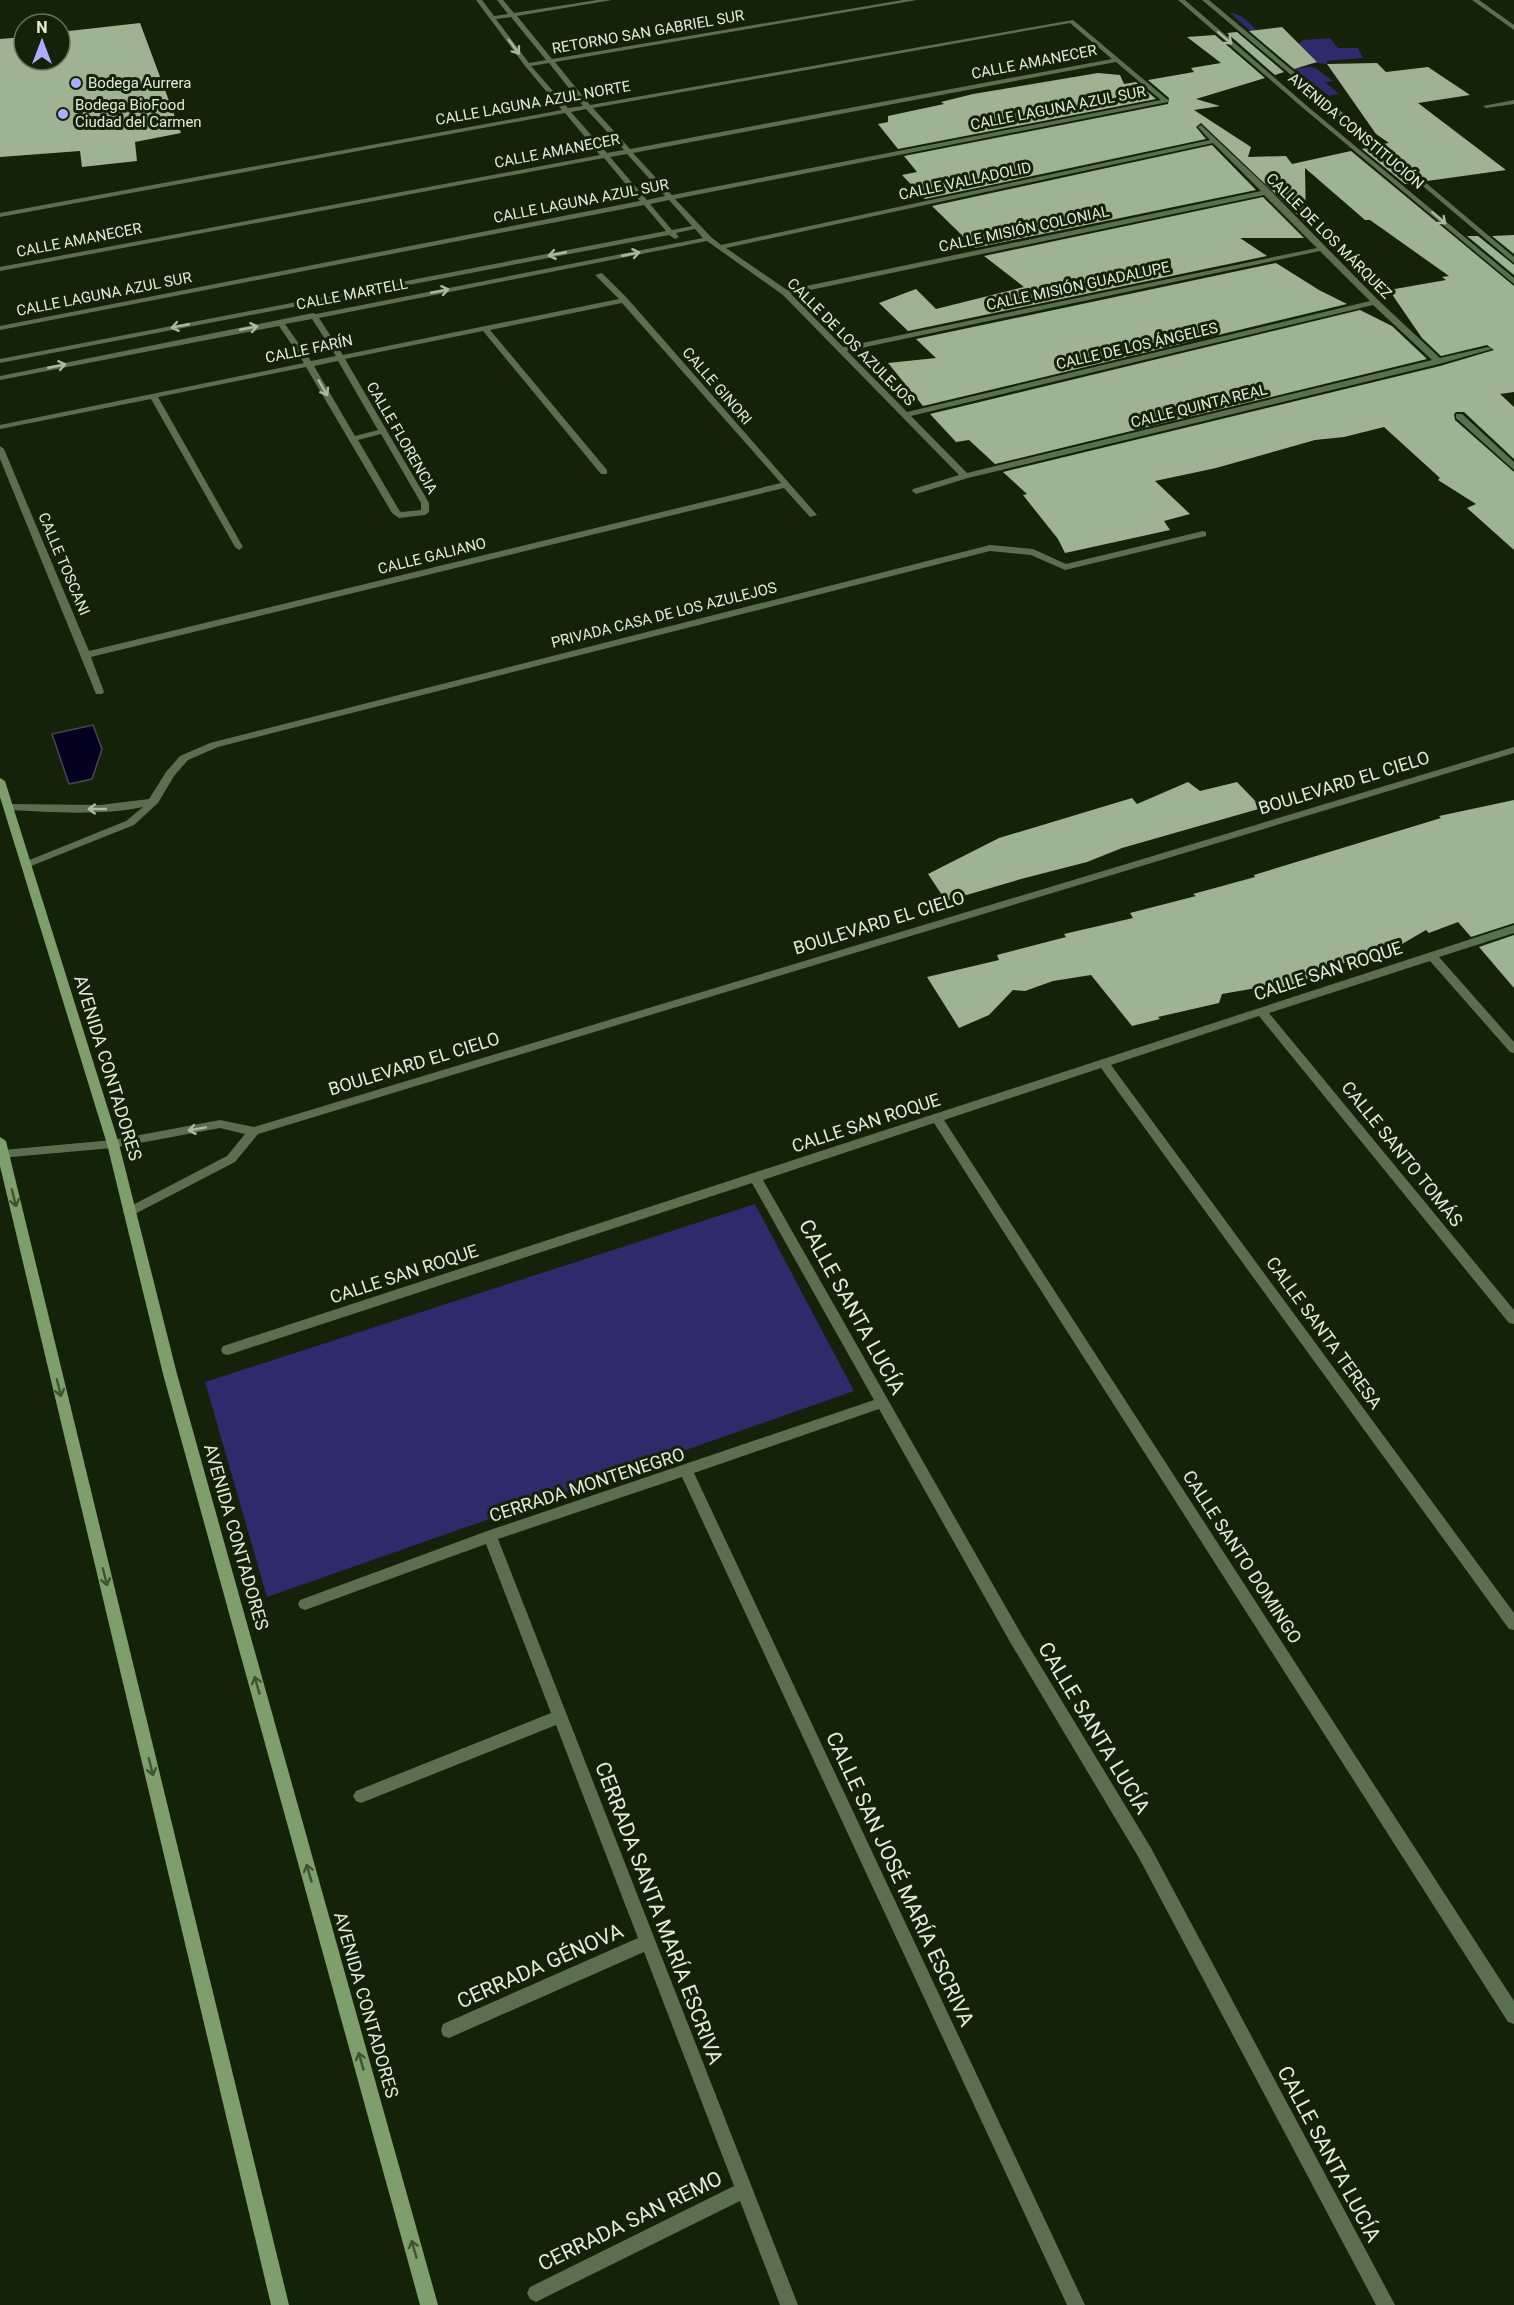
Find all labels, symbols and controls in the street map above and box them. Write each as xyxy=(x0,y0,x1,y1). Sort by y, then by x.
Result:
street label: RETORNO SAN GABRIEL SUR xyxy=(550,6,746,58)
north arrow xyxy=(12,12,72,72)
text: N xyxy=(36,18,48,37)
one-way arrow xyxy=(1217,32,1233,45)
one-way arrow xyxy=(508,39,520,55)
street label: CALLE AMANECER xyxy=(970,41,1098,83)
street label: AVENIDA CONSTITUCIÓN xyxy=(1285,69,1427,193)
place label: Bodega Aurrera xyxy=(88,74,192,92)
marker: Bodega Aurrera xyxy=(69,76,83,90)
street label: CALLE LAGUNA AZUL NORTE xyxy=(434,77,632,129)
street label: CALLE LAGUNA AZUL SUR xyxy=(969,82,1147,134)
place label: Bodega BioFood Ciudad del Carmen xyxy=(75,96,202,131)
marker: Bodega BioFood Ciudad del Carmen xyxy=(56,107,70,121)
street label: CALLE AMANECER xyxy=(493,130,621,172)
street label: CALLE VALLADOLID xyxy=(897,158,1033,204)
street label: CALLE DE LOS MÁRQUEZ xyxy=(1262,169,1396,303)
street label: CALLE LAGUNA AZUL SUR xyxy=(492,175,670,227)
street label: CALLE MISIÓN COLONIAL xyxy=(937,202,1111,256)
one-way arrow xyxy=(1431,211,1446,225)
street label: CALLE AMANECER xyxy=(15,219,143,261)
one-way arrow xyxy=(621,248,641,259)
one-way arrow xyxy=(548,249,568,260)
street label: CALLE MISIÓN GUADALUPE xyxy=(985,258,1172,314)
street label: CALLE LAGUNA AZUL SUR xyxy=(15,268,193,320)
street label: CALLE MARTELL xyxy=(295,274,409,314)
street label: CALLE DE LOS AZULEJOS xyxy=(783,274,919,410)
one-way arrow xyxy=(430,285,449,296)
street label: CALLE DE LOS ÁNGELES xyxy=(1054,319,1220,373)
one-way arrow xyxy=(171,321,190,332)
one-way arrow xyxy=(238,322,258,333)
street label: CALLE FARÍN xyxy=(264,331,354,367)
street label: CALLE GINORI xyxy=(679,344,755,428)
one-way arrow xyxy=(47,360,67,371)
street label: CALLE FLORENCIA xyxy=(363,379,441,497)
one-way arrow xyxy=(318,380,330,397)
street label: CALLE QUINTA REAL xyxy=(1129,380,1269,432)
street label: CALLE TOSCANI xyxy=(34,510,94,618)
street label: CALLE GALIANO xyxy=(376,534,488,578)
street label: PRIVADA CASA DE LOS AZULEJOS xyxy=(549,578,779,652)
street label: BOULEVARD EL CIELO xyxy=(1256,746,1432,819)
one-way arrow xyxy=(87,803,107,815)
street label: BOULEVARD EL CIELO xyxy=(791,886,967,959)
street label: CALLE SAN ROQUE xyxy=(1251,937,1405,1004)
street label: AVENIDA CONTADORES xyxy=(70,973,147,1163)
street label: BOULEVARD EL CIELO xyxy=(326,1027,502,1100)
street label: CALLE SANTO TOMÁS xyxy=(1337,1077,1468,1231)
street label: CALLE SAN ROQUE xyxy=(789,1089,943,1156)
one-way arrow xyxy=(188,1124,207,1135)
one-way arrow xyxy=(8,1188,20,1207)
street label: CALLE SANTA LUCÍA xyxy=(794,1215,910,1399)
street label: CALLE SAN ROQUE xyxy=(327,1240,481,1307)
street label: CALLE SANTA TERESA xyxy=(1262,1252,1387,1413)
one-way arrow xyxy=(54,1378,66,1397)
street label: AVENIDA CONTADORES xyxy=(200,1441,273,1633)
street label: CERRADA MONTENEGRO xyxy=(487,1443,687,1526)
street label: CALLE SANTO DOMINGO xyxy=(1179,1466,1306,1647)
one-way arrow xyxy=(100,1567,111,1586)
street label: CALLE SANTA LUCÍA xyxy=(1033,1638,1155,1819)
one-way arrow xyxy=(251,1676,262,1695)
street label: CALLE SAN JOSÉ MARÍA ESCRIVA xyxy=(821,1728,979,2030)
one-way arrow xyxy=(145,1757,157,1776)
street label: CERRADA SANTA MARÍA ESCRIVA xyxy=(590,1758,728,2068)
one-way arrow xyxy=(303,1864,314,1883)
street label: AVENIDA CONTADORES xyxy=(330,1909,403,2101)
street label: CERRADA GÉNOVA xyxy=(453,1918,627,2013)
one-way arrow xyxy=(355,2052,366,2071)
street label: CALLE SANTA LUCÍA xyxy=(1272,2062,1386,2247)
street label: CERRADA SAN REMO xyxy=(534,2166,726,2276)
one-way arrow xyxy=(407,2240,419,2259)

